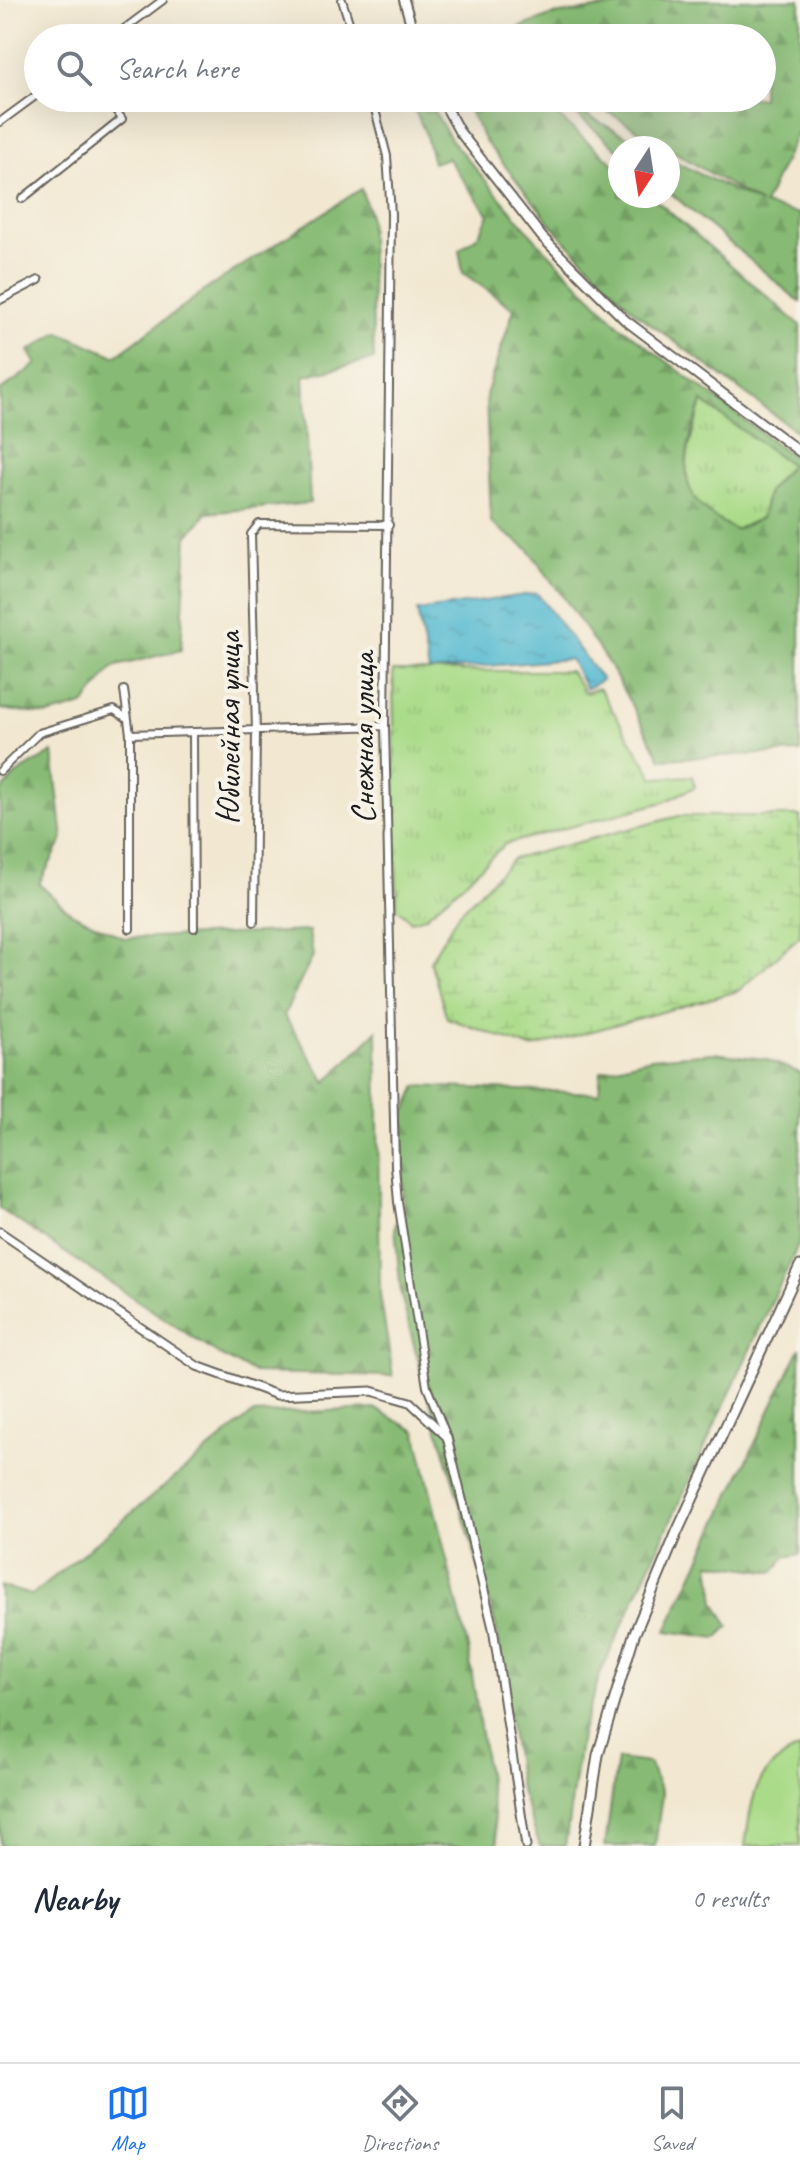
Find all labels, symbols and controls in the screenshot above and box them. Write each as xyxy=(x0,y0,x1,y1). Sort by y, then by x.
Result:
search box xyxy=(24,24,776,112)
icon: search xyxy=(52,46,96,90)
text: Search here xyxy=(116,49,238,87)
north arrow xyxy=(608,136,680,208)
street label: Юбилейная улица xyxy=(207,629,250,825)
street label: Снежная улица xyxy=(341,649,384,824)
text: Nearby xyxy=(32,1877,118,1920)
text: 0 results xyxy=(692,1882,768,1915)
tab: Map xyxy=(106,2081,150,2157)
tab: Directions xyxy=(362,2081,438,2157)
tab: Saved xyxy=(650,2081,694,2157)

